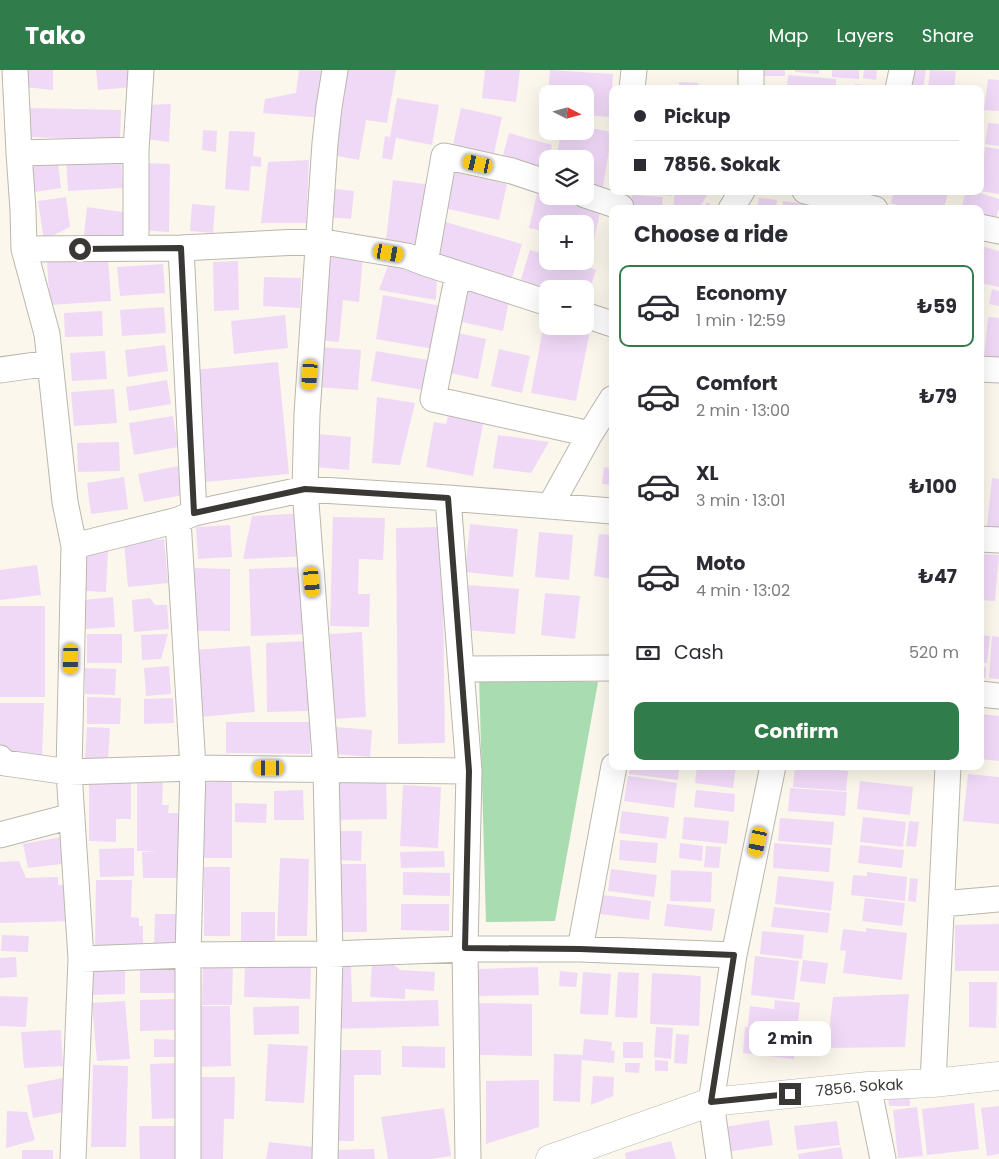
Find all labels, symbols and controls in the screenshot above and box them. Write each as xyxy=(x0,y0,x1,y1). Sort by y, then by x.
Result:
text: Tako xyxy=(25,19,86,52)
text: Map xyxy=(769,23,809,48)
text: Layers xyxy=(837,23,894,48)
text: Share xyxy=(922,23,974,48)
north arrow xyxy=(539,85,594,140)
map controls xyxy=(539,85,594,335)
text: Pickup xyxy=(664,103,730,130)
button: layers xyxy=(539,150,594,205)
text: 7856. Sokak xyxy=(664,151,781,178)
car xyxy=(461,153,494,175)
button: + xyxy=(539,215,594,270)
text: Choose a ride xyxy=(634,219,788,250)
route start xyxy=(69,238,91,260)
car xyxy=(372,243,405,263)
button: − xyxy=(539,280,594,335)
text: Economy xyxy=(696,280,787,307)
icon: car xyxy=(636,284,681,329)
text: ₺59 xyxy=(917,293,957,320)
text: 1 min · 12:59 xyxy=(696,309,786,332)
car xyxy=(301,360,318,390)
text: Comfort xyxy=(696,370,778,397)
icon: car xyxy=(636,374,681,419)
text: ₺79 xyxy=(919,383,957,410)
text: 2 min · 13:00 xyxy=(696,399,790,422)
text: XL xyxy=(696,460,719,487)
icon: car xyxy=(636,464,681,509)
text: ₺100 xyxy=(909,473,957,500)
text: 3 min · 13:01 xyxy=(696,489,785,512)
text: Moto xyxy=(696,550,745,577)
icon: car xyxy=(636,554,681,599)
text: ₺47 xyxy=(918,563,957,590)
car xyxy=(303,566,320,598)
text: 4 min · 13:02 xyxy=(696,579,790,602)
icon: cash xyxy=(634,639,662,667)
text: Cash xyxy=(674,639,724,666)
text: 520 m xyxy=(909,641,959,664)
car xyxy=(63,644,78,674)
button: Confirm xyxy=(634,702,959,760)
car xyxy=(254,761,284,776)
car xyxy=(747,826,768,858)
callout: 2 min xyxy=(749,1022,831,1056)
text: 2 min xyxy=(768,1027,812,1050)
street label: 7856. Sokak xyxy=(815,1073,904,1101)
route end xyxy=(779,1083,801,1105)

